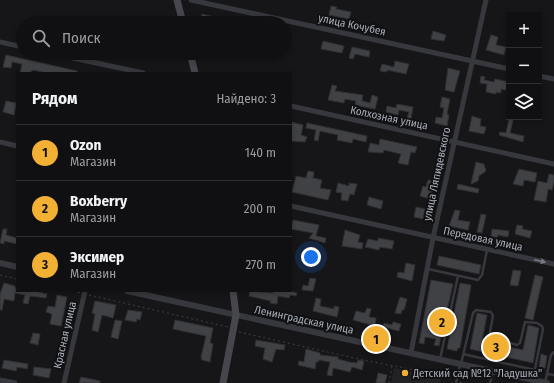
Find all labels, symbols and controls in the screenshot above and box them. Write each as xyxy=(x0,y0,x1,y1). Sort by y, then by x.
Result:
street label: улица Кочубея xyxy=(317,12,387,38)
map controls xyxy=(506,12,542,120)
button: + xyxy=(506,12,542,48)
search box xyxy=(16,16,292,60)
icon: search xyxy=(30,27,52,49)
text: Поиск xyxy=(62,29,100,47)
button: − xyxy=(506,48,542,84)
button: layers xyxy=(506,84,542,120)
text: Рядом xyxy=(32,88,77,109)
text: Найдено: 3 xyxy=(216,91,276,106)
street label: Колхозная улица xyxy=(349,103,429,133)
street label: улица Ляпидевского xyxy=(421,126,453,222)
text: Ozon xyxy=(70,136,101,154)
text: 1 xyxy=(42,145,48,160)
text: 140 m xyxy=(245,145,276,160)
text: Магазин xyxy=(70,154,116,169)
text: Boxberry xyxy=(70,192,127,210)
text: 2 xyxy=(42,201,48,216)
text: 200 m xyxy=(244,201,276,216)
text: Магазин xyxy=(70,210,116,225)
street label: Передовая улица xyxy=(442,224,524,254)
your location xyxy=(301,247,321,267)
text: Эксимер xyxy=(70,248,124,266)
text: 3 xyxy=(42,257,48,272)
text: 270 m xyxy=(245,257,276,272)
one-way arrow xyxy=(534,259,546,265)
text: Магазин xyxy=(70,266,116,281)
street label: Красная улица xyxy=(51,300,79,370)
street label: Ленинградская улица xyxy=(253,303,355,337)
pin: 2 xyxy=(429,307,455,337)
pin: 1 xyxy=(363,324,389,354)
pin: 3 xyxy=(483,332,509,362)
place label: Детский сад №12 "Ладушка" xyxy=(412,367,542,380)
marker: Детский сад №12 "Ладушка" xyxy=(400,368,410,378)

